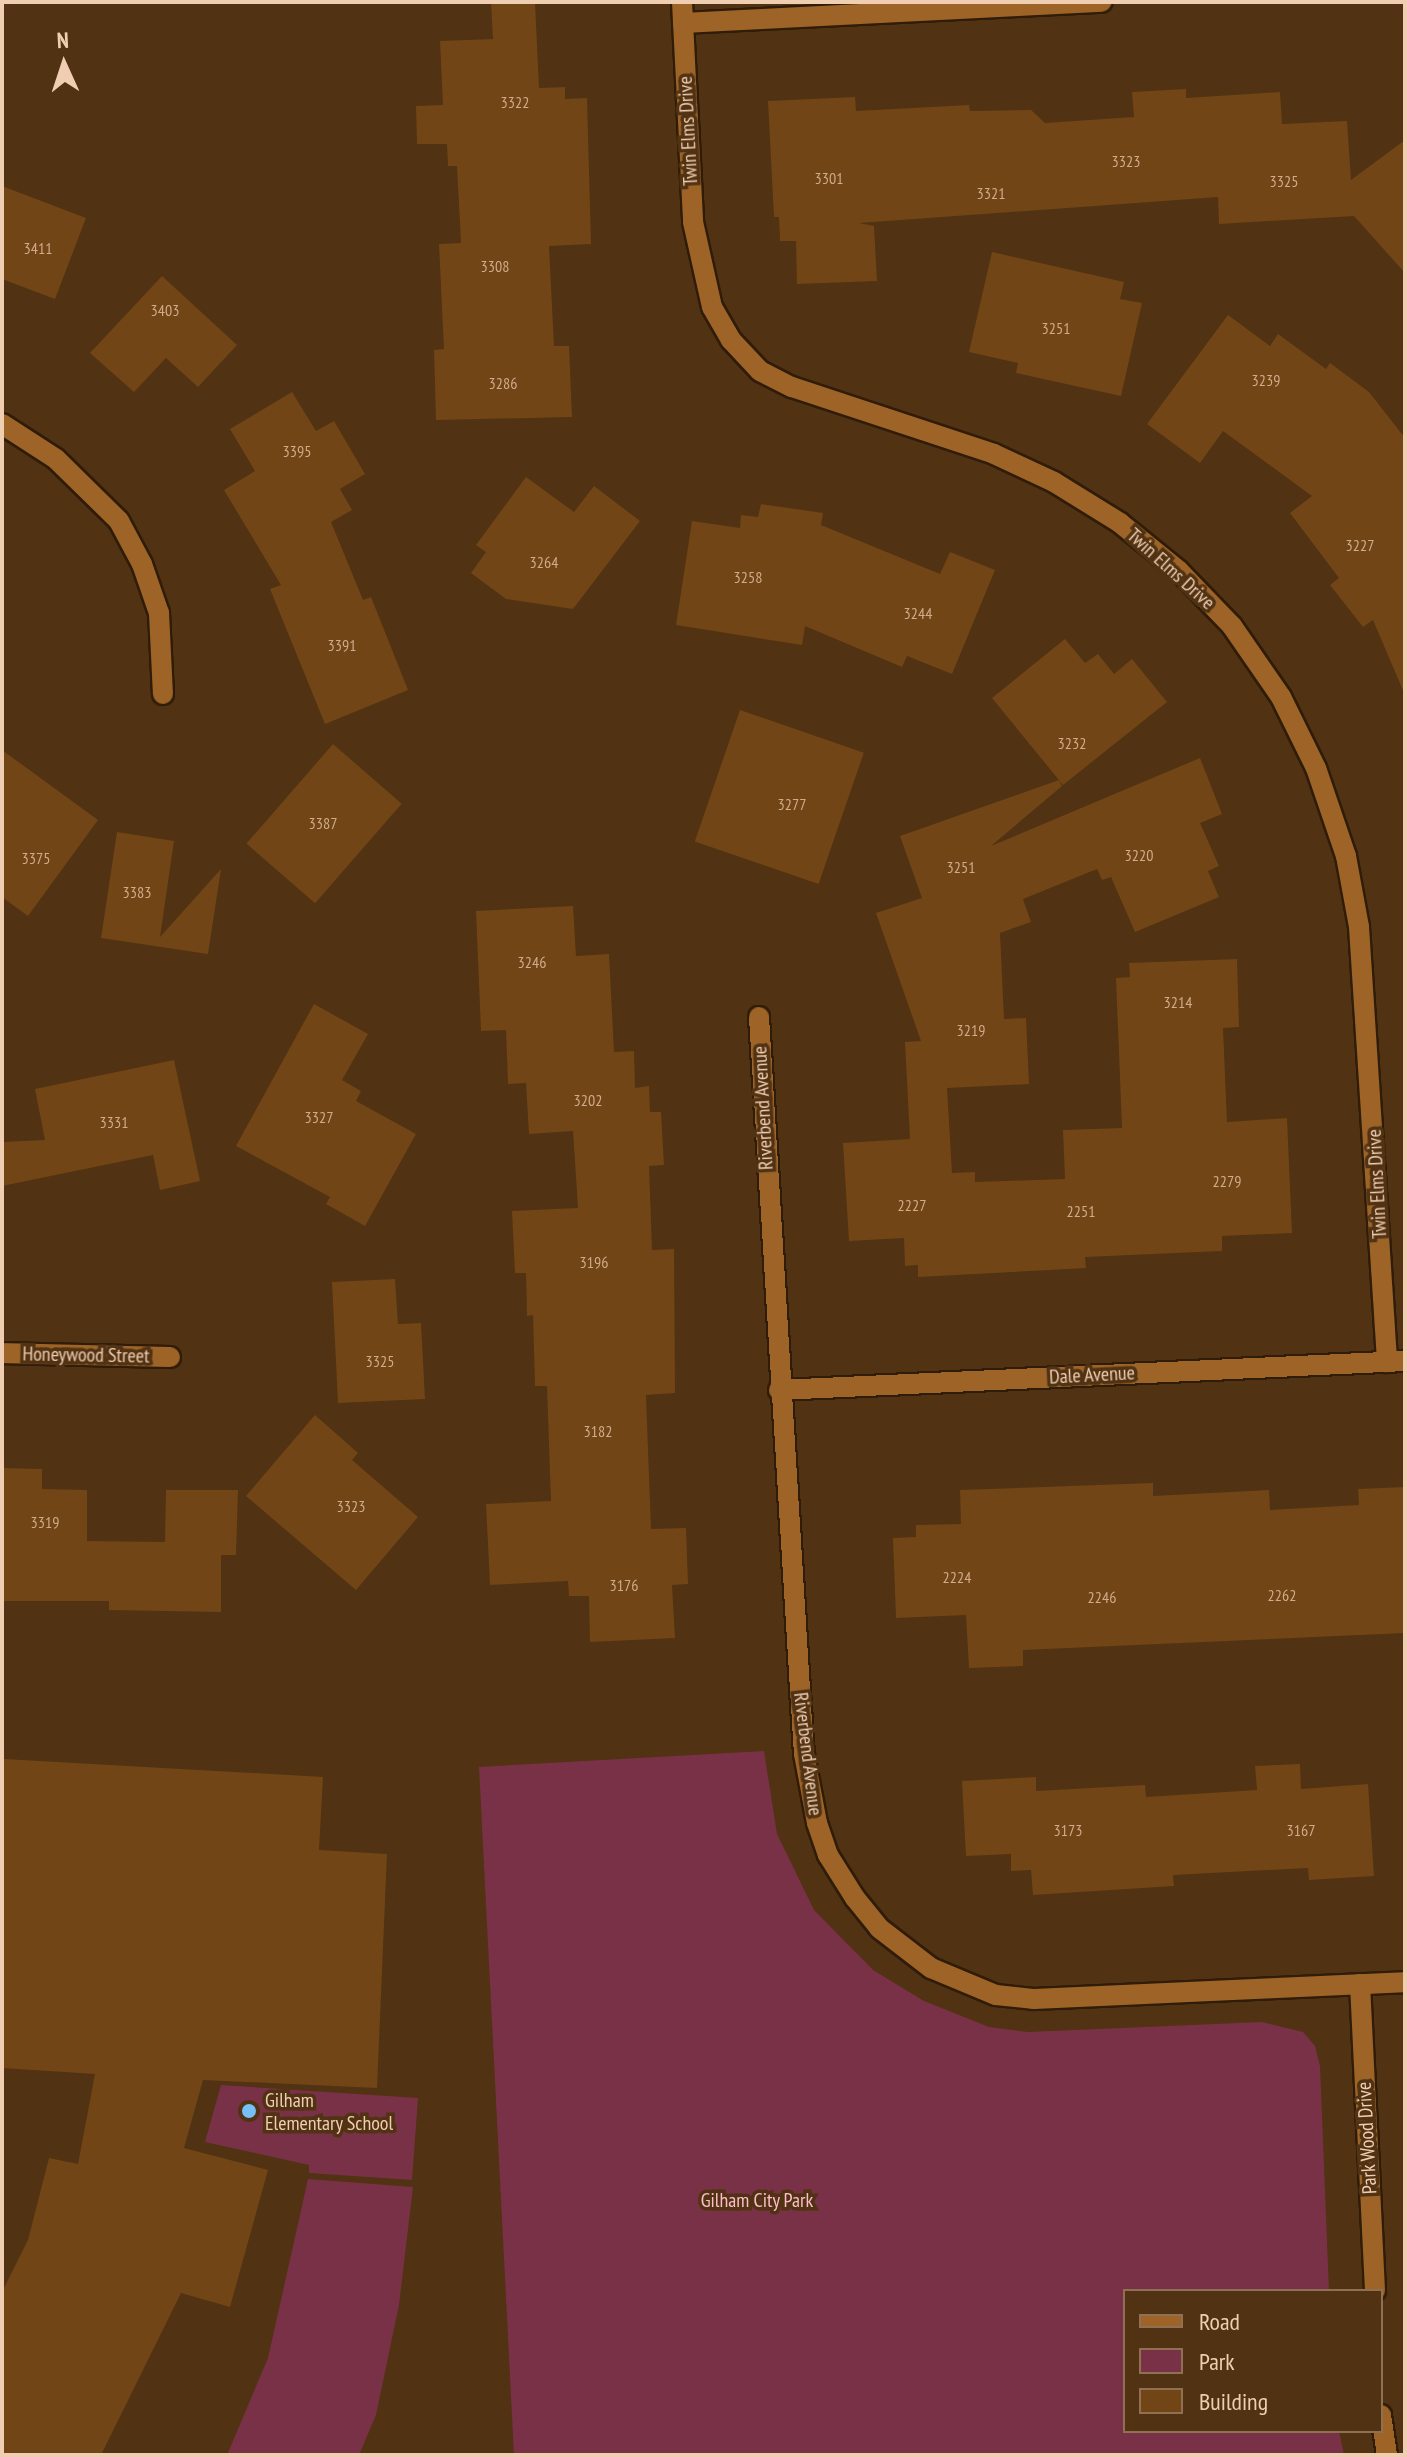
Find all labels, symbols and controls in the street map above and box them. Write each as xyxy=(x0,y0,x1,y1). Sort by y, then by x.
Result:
north arrow xyxy=(24,24,104,104)
text: N xyxy=(56,26,69,54)
street label: Twin Elms Drive xyxy=(673,76,703,186)
house number: 3322 xyxy=(501,92,529,112)
house number: 3323 xyxy=(1112,151,1140,171)
house number: 3301 xyxy=(815,168,843,188)
house number: 3325 xyxy=(1270,171,1298,191)
house number: 3321 xyxy=(977,183,1005,203)
house number: 3411 xyxy=(24,238,52,258)
house number: 3308 xyxy=(481,256,509,276)
house number: 3403 xyxy=(151,300,179,320)
house number: 3251 xyxy=(1042,318,1070,338)
house number: 3239 xyxy=(1252,370,1280,390)
house number: 3286 xyxy=(489,373,517,393)
house number: 3395 xyxy=(283,441,311,461)
street label: Twin Elms Drive xyxy=(1122,523,1220,615)
house number: 3227 xyxy=(1346,535,1374,555)
house number: 3264 xyxy=(530,552,558,572)
house number: 3258 xyxy=(734,567,762,587)
house number: 3244 xyxy=(904,603,932,623)
house number: 3391 xyxy=(328,635,356,655)
house number: 3232 xyxy=(1058,733,1086,753)
house number: 3277 xyxy=(778,794,806,814)
house number: 3387 xyxy=(309,813,337,833)
house number: 3220 xyxy=(1125,845,1153,865)
house number: 3375 xyxy=(22,848,50,868)
house number: 3251 xyxy=(947,857,975,877)
house number: 3383 xyxy=(123,882,151,902)
house number: 3246 xyxy=(518,952,546,972)
house number: 3214 xyxy=(1164,992,1192,1012)
house number: 3219 xyxy=(957,1020,985,1040)
street label: Riverbend Avenue xyxy=(748,1045,778,1171)
house number: 3202 xyxy=(574,1090,602,1110)
house number: 3327 xyxy=(305,1107,333,1127)
house number: 3331 xyxy=(100,1112,128,1132)
street label: Twin Elms Drive xyxy=(1362,1129,1392,1239)
house number: 2279 xyxy=(1213,1171,1241,1191)
house number: 2227 xyxy=(898,1195,926,1215)
house number: 2251 xyxy=(1067,1201,1095,1221)
house number: 3196 xyxy=(580,1252,608,1272)
street label: Honeywood Street xyxy=(22,1342,150,1368)
house number: 3325 xyxy=(366,1351,394,1371)
street label: Dale Avenue xyxy=(1048,1361,1136,1389)
house number: 3182 xyxy=(584,1421,612,1441)
house number: 3323 xyxy=(337,1496,365,1516)
house number: 3319 xyxy=(31,1512,59,1532)
house number: 2224 xyxy=(943,1567,971,1587)
house number: 3176 xyxy=(610,1575,638,1595)
house number: 2262 xyxy=(1268,1585,1296,1605)
house number: 2246 xyxy=(1088,1587,1116,1607)
street label: Riverbend Avenue xyxy=(788,1691,828,1817)
house number: 3173 xyxy=(1054,1820,1082,1840)
house number: 3167 xyxy=(1287,1820,1315,1840)
street label: Park Wood Drive xyxy=(1352,2081,1382,2195)
place label: Gilham Elementary School xyxy=(265,2088,394,2135)
marker: Gilham Elementary School xyxy=(240,2102,258,2120)
park label: Gilham City Park xyxy=(700,2188,814,2212)
legend xyxy=(1123,2289,1383,2433)
text: Road xyxy=(1199,2306,1240,2337)
text: Park xyxy=(1199,2346,1235,2377)
text: Building xyxy=(1199,2386,1268,2417)

